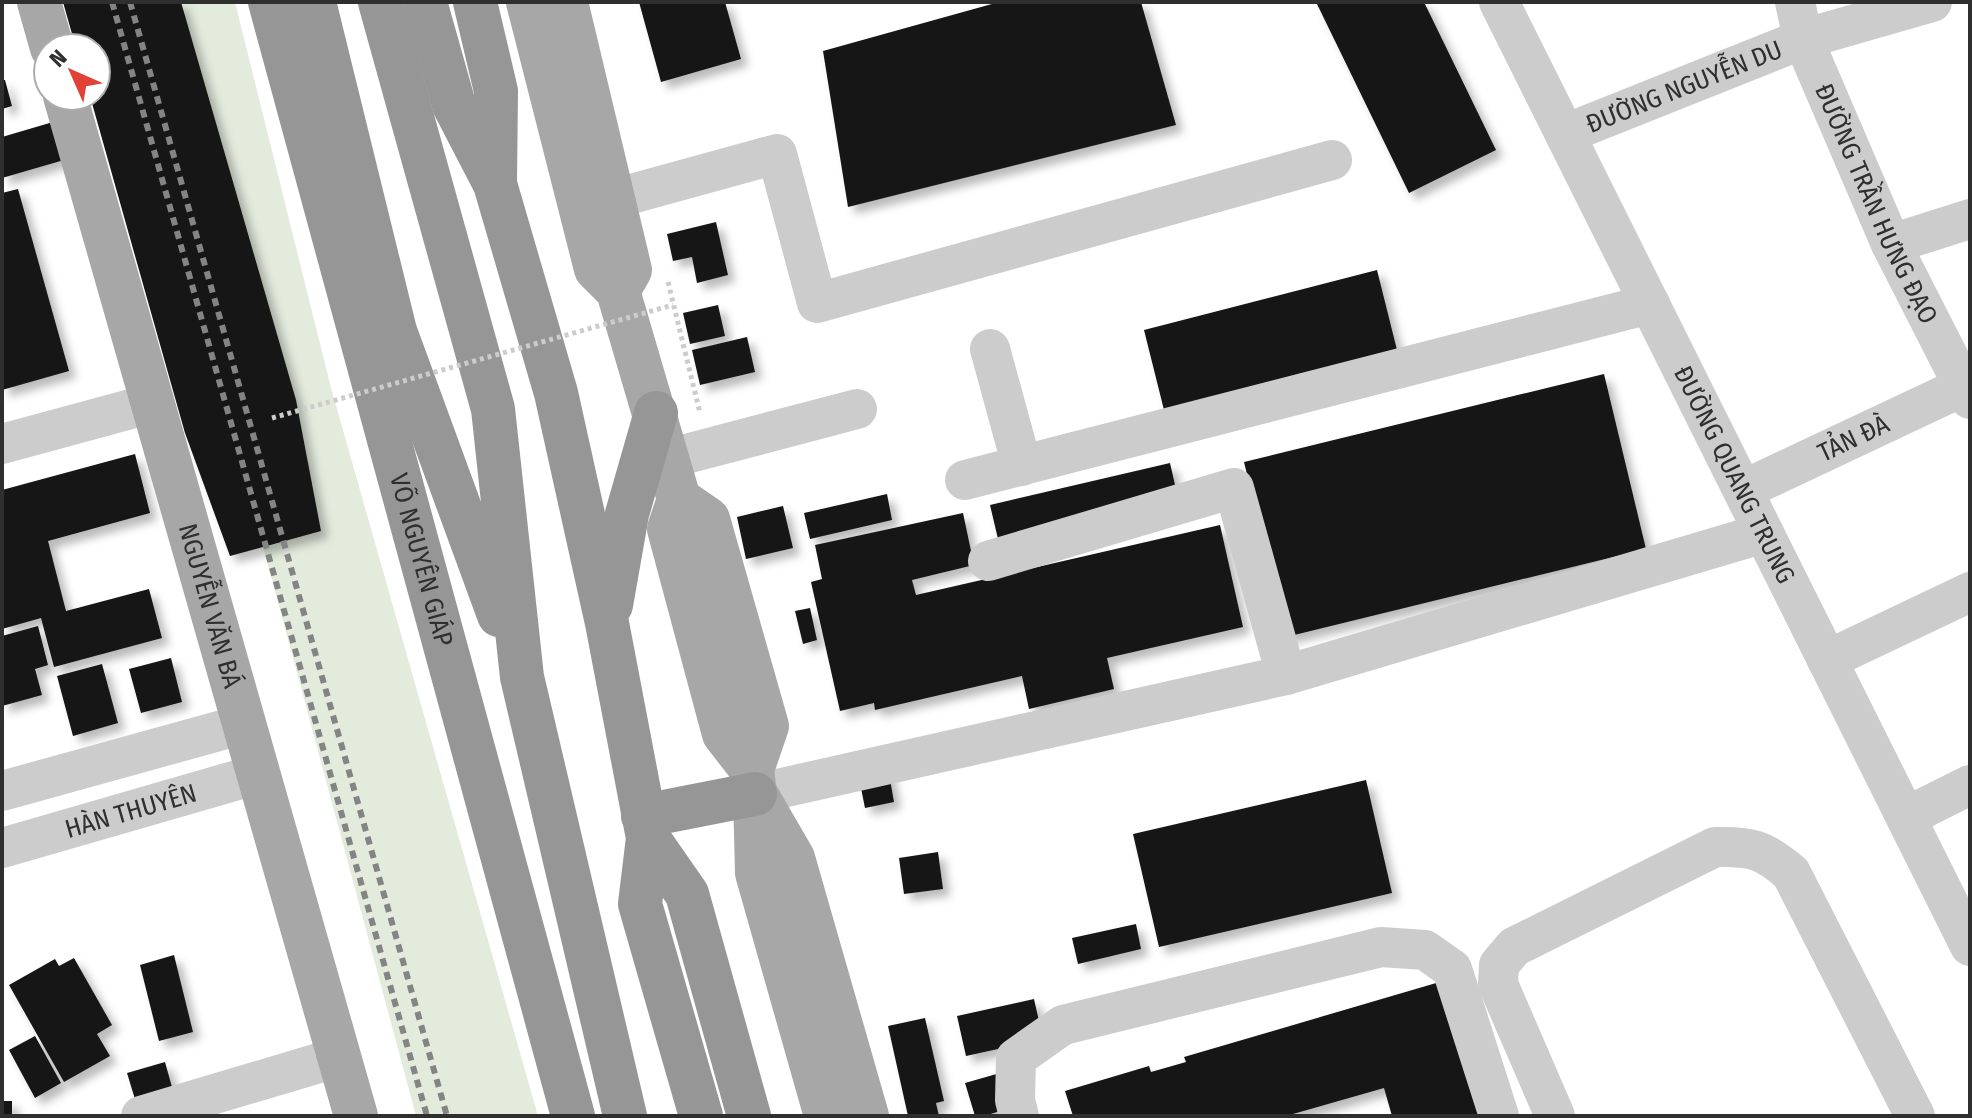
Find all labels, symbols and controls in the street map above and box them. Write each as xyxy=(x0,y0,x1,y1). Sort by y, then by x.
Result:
north arrow xyxy=(32,32,112,112)
street label: ĐƯỜNG NGUYỄN DU xyxy=(1581,34,1786,140)
text: N xyxy=(44,44,72,72)
street label: ĐƯỜNG TRẦN HƯNG ĐẠO xyxy=(1808,79,1944,329)
street label: ĐƯỜNG QUANG TRUNG xyxy=(1668,361,1802,588)
street label: TẢN ĐÀ xyxy=(1813,408,1894,468)
street label: VÕ NGUYÊN GIÁP xyxy=(383,470,460,650)
street label: NGUYỄN VĂN BÁ xyxy=(172,520,249,692)
street label: HÀN THUYÊN xyxy=(61,777,200,844)

